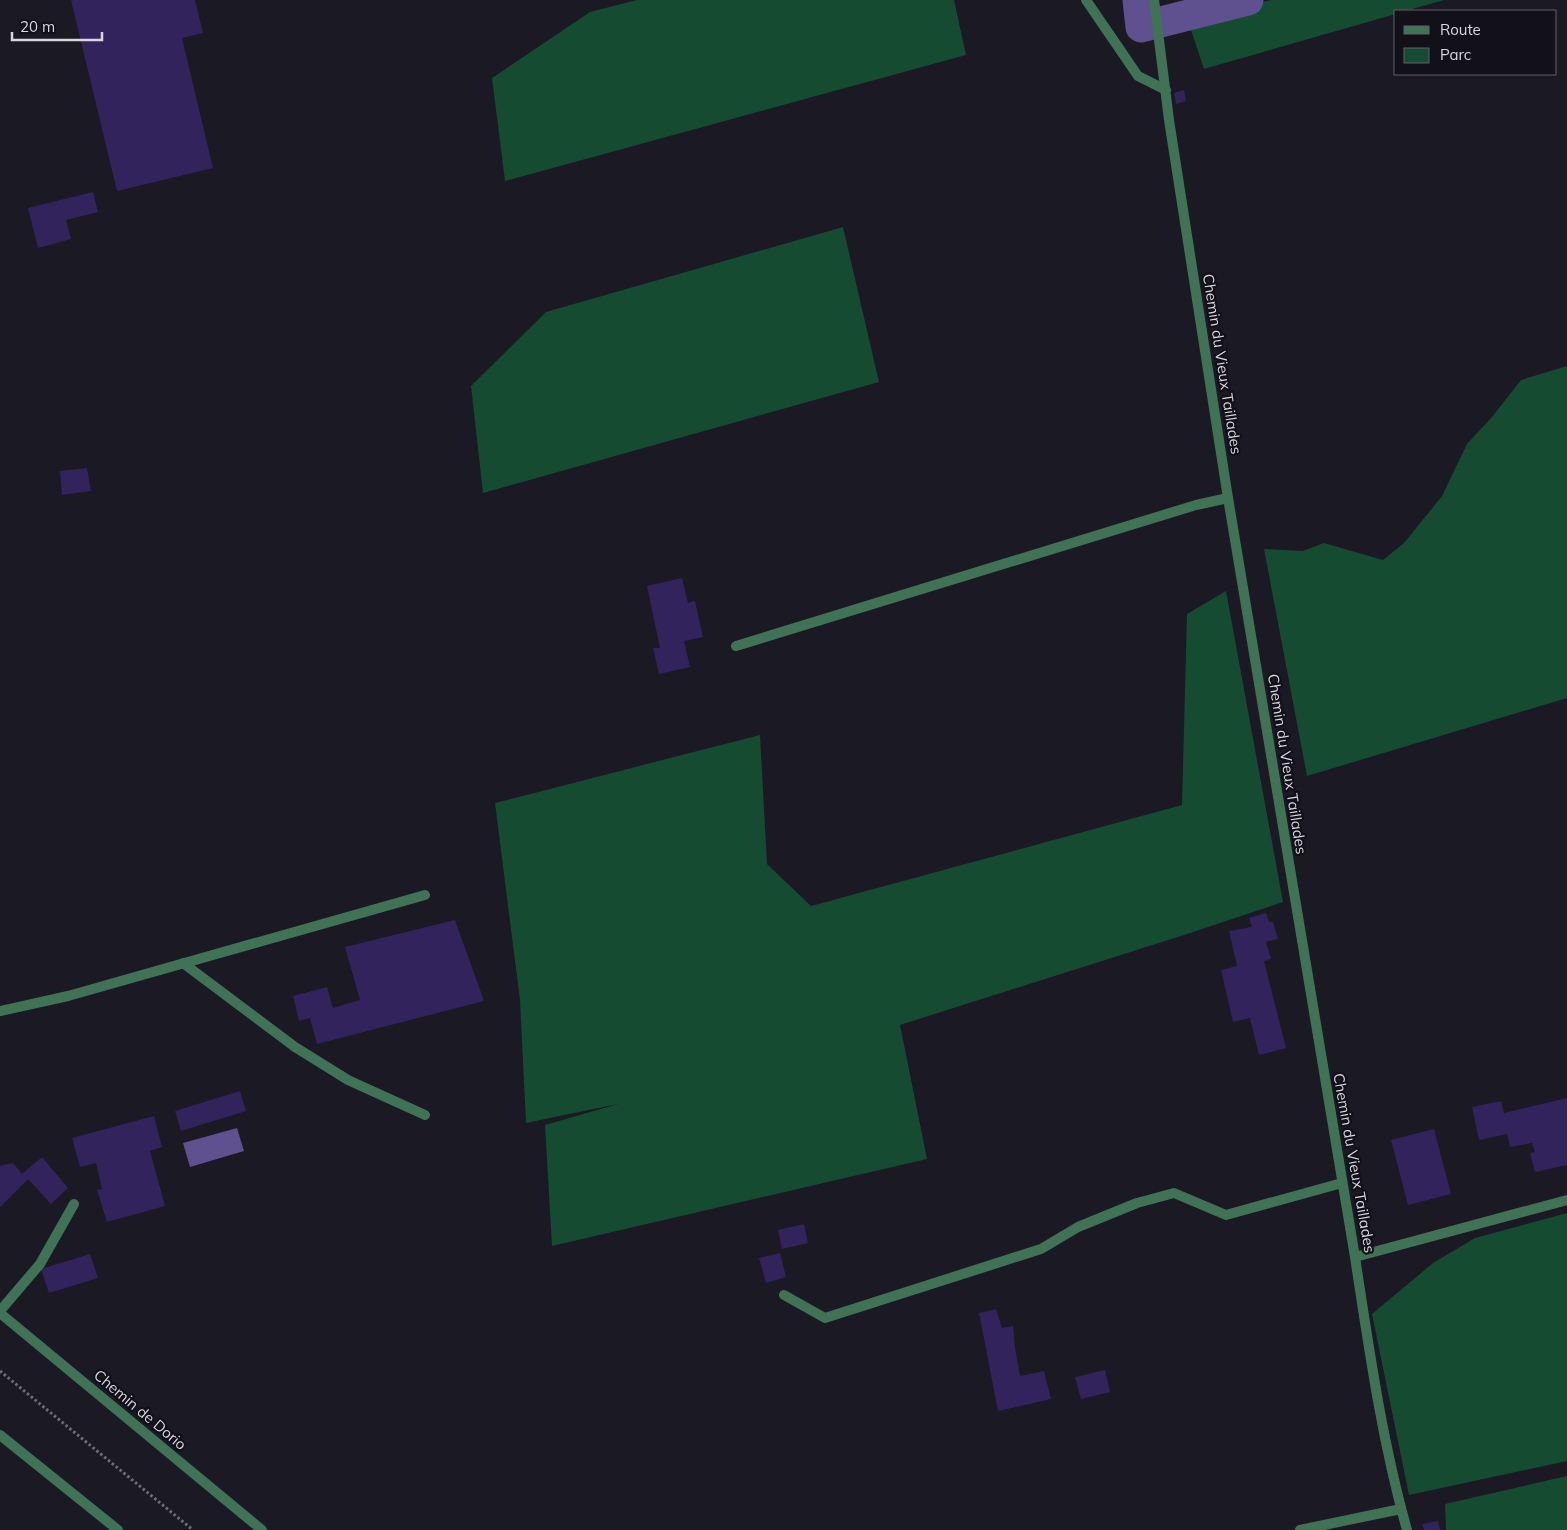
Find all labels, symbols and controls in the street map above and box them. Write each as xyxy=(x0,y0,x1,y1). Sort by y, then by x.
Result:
scale bar xyxy=(12,10,102,42)
legend xyxy=(1394,10,1557,75)
text: 20 m xyxy=(20,17,55,36)
text: Route xyxy=(1440,20,1481,39)
text: Parc xyxy=(1440,45,1471,64)
street label: Chemin du Vieux Taillades xyxy=(1199,272,1246,455)
street label: Chemin du Vieux Taillades xyxy=(1264,672,1311,855)
street label: Chemin du Vieux Taillades xyxy=(1329,1072,1380,1254)
street label: Chemin de Dorio xyxy=(90,1365,191,1454)

